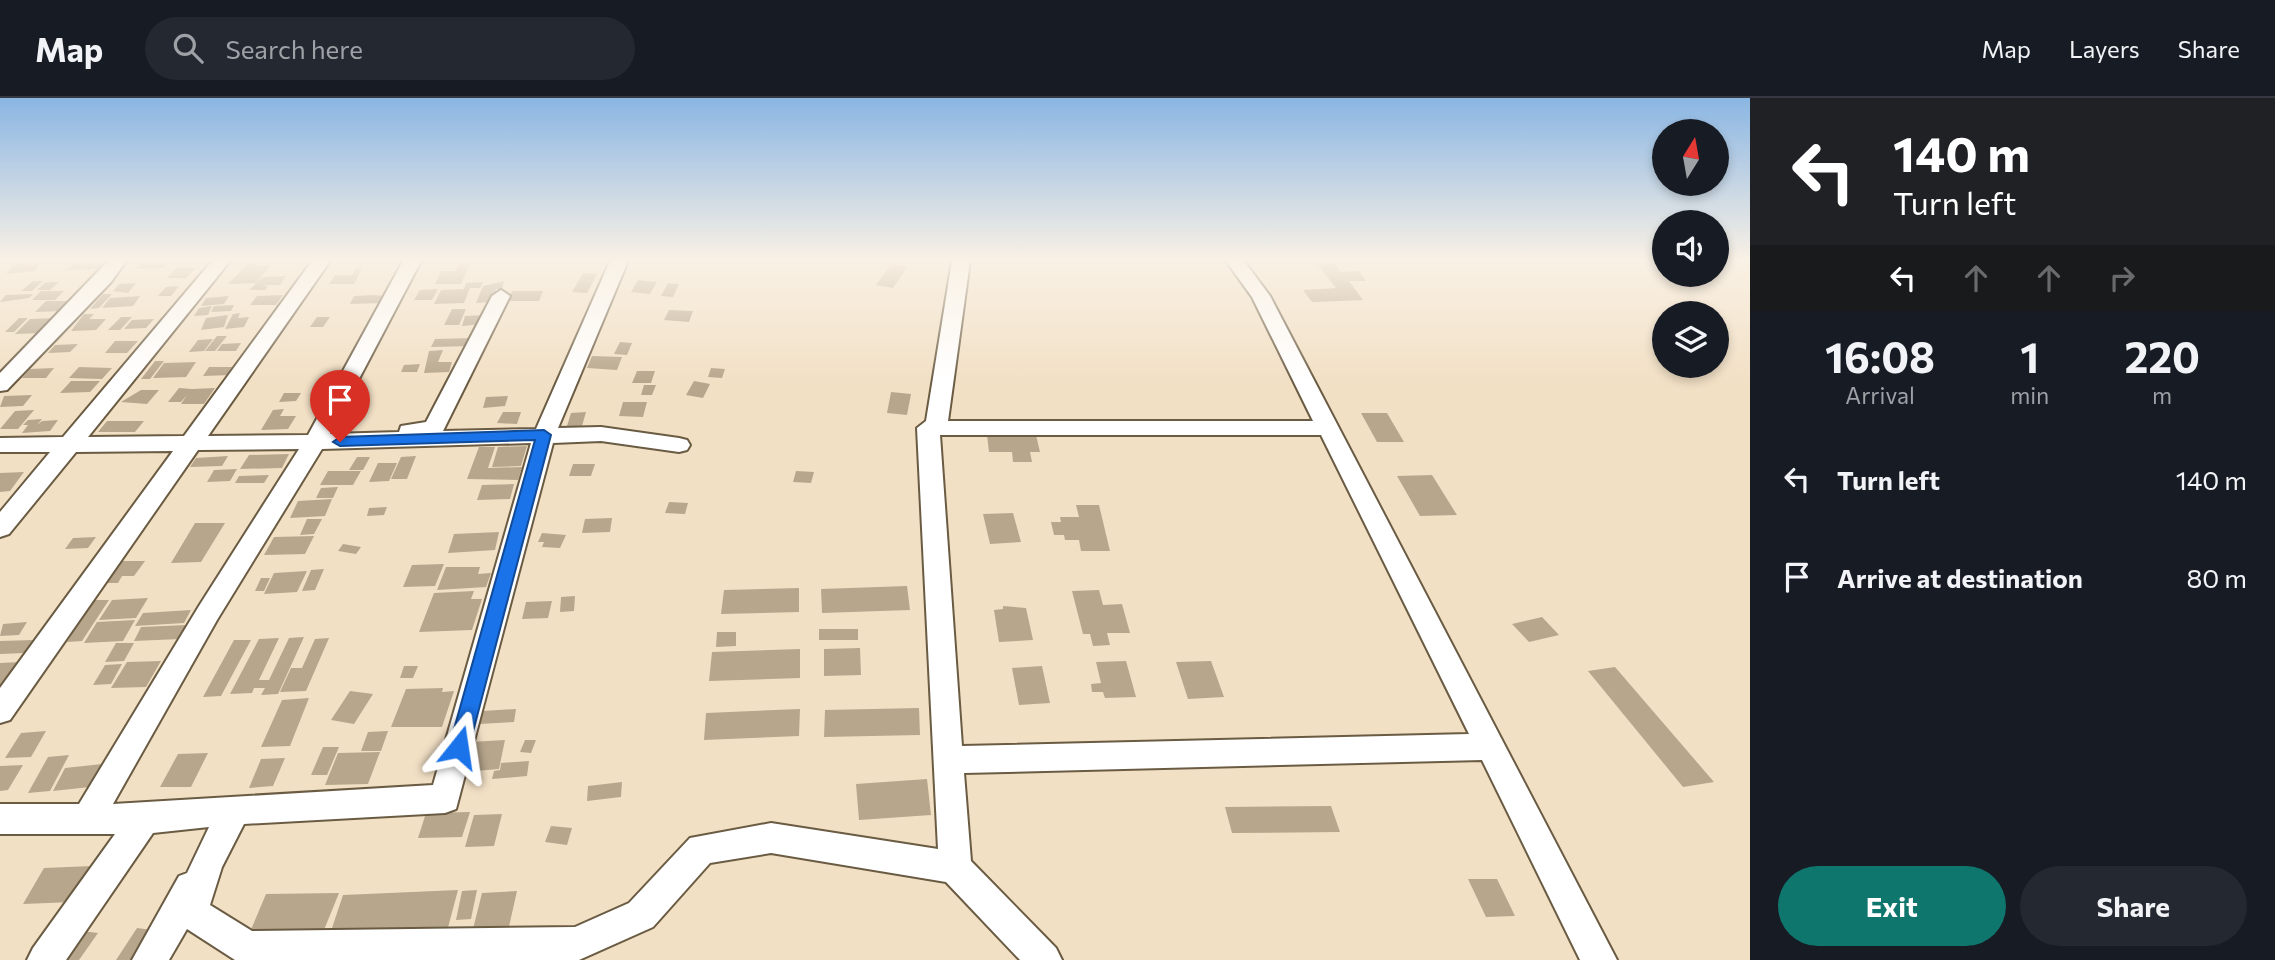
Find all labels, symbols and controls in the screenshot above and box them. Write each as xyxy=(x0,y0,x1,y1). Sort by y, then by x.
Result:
search box xyxy=(145,17,635,80)
text: Map xyxy=(35,28,103,69)
icon: search xyxy=(169,29,207,67)
text: Search here xyxy=(225,33,363,64)
text: Map xyxy=(1982,34,2031,63)
text: Layers xyxy=(2069,34,2140,63)
text: Share xyxy=(2178,34,2240,63)
north arrow xyxy=(1652,119,1729,196)
map controls xyxy=(1652,119,1729,378)
text: 140 m xyxy=(1893,122,2030,182)
icon: left xyxy=(1778,126,1869,217)
text: Turn left xyxy=(1893,182,2017,222)
button: sound xyxy=(1652,210,1729,287)
icon: left xyxy=(1884,259,1922,297)
icon: ahead xyxy=(1957,259,1995,297)
icon: ahead xyxy=(2030,259,2068,297)
icon: right xyxy=(2103,259,2141,297)
button: layers xyxy=(1652,301,1729,378)
text: 16:08 xyxy=(1825,330,1935,382)
text: 1 xyxy=(2020,330,2039,382)
text: 220 xyxy=(2124,330,2200,382)
pin xyxy=(310,370,370,442)
icon: arrive xyxy=(321,381,359,419)
text: Arrival xyxy=(1845,381,1915,409)
text: min xyxy=(2010,381,2049,409)
text: m xyxy=(2152,381,2172,409)
icon: left xyxy=(1778,460,1816,498)
text: Turn left xyxy=(1837,464,1940,495)
text: 140 m xyxy=(2176,464,2247,495)
icon: arrive xyxy=(1778,558,1816,596)
text: Arrive at destination xyxy=(1837,562,2083,593)
text: 80 m xyxy=(2187,562,2247,593)
position arrow xyxy=(422,710,496,784)
button: Exit xyxy=(1778,866,2006,946)
button: Share xyxy=(2020,866,2247,946)

